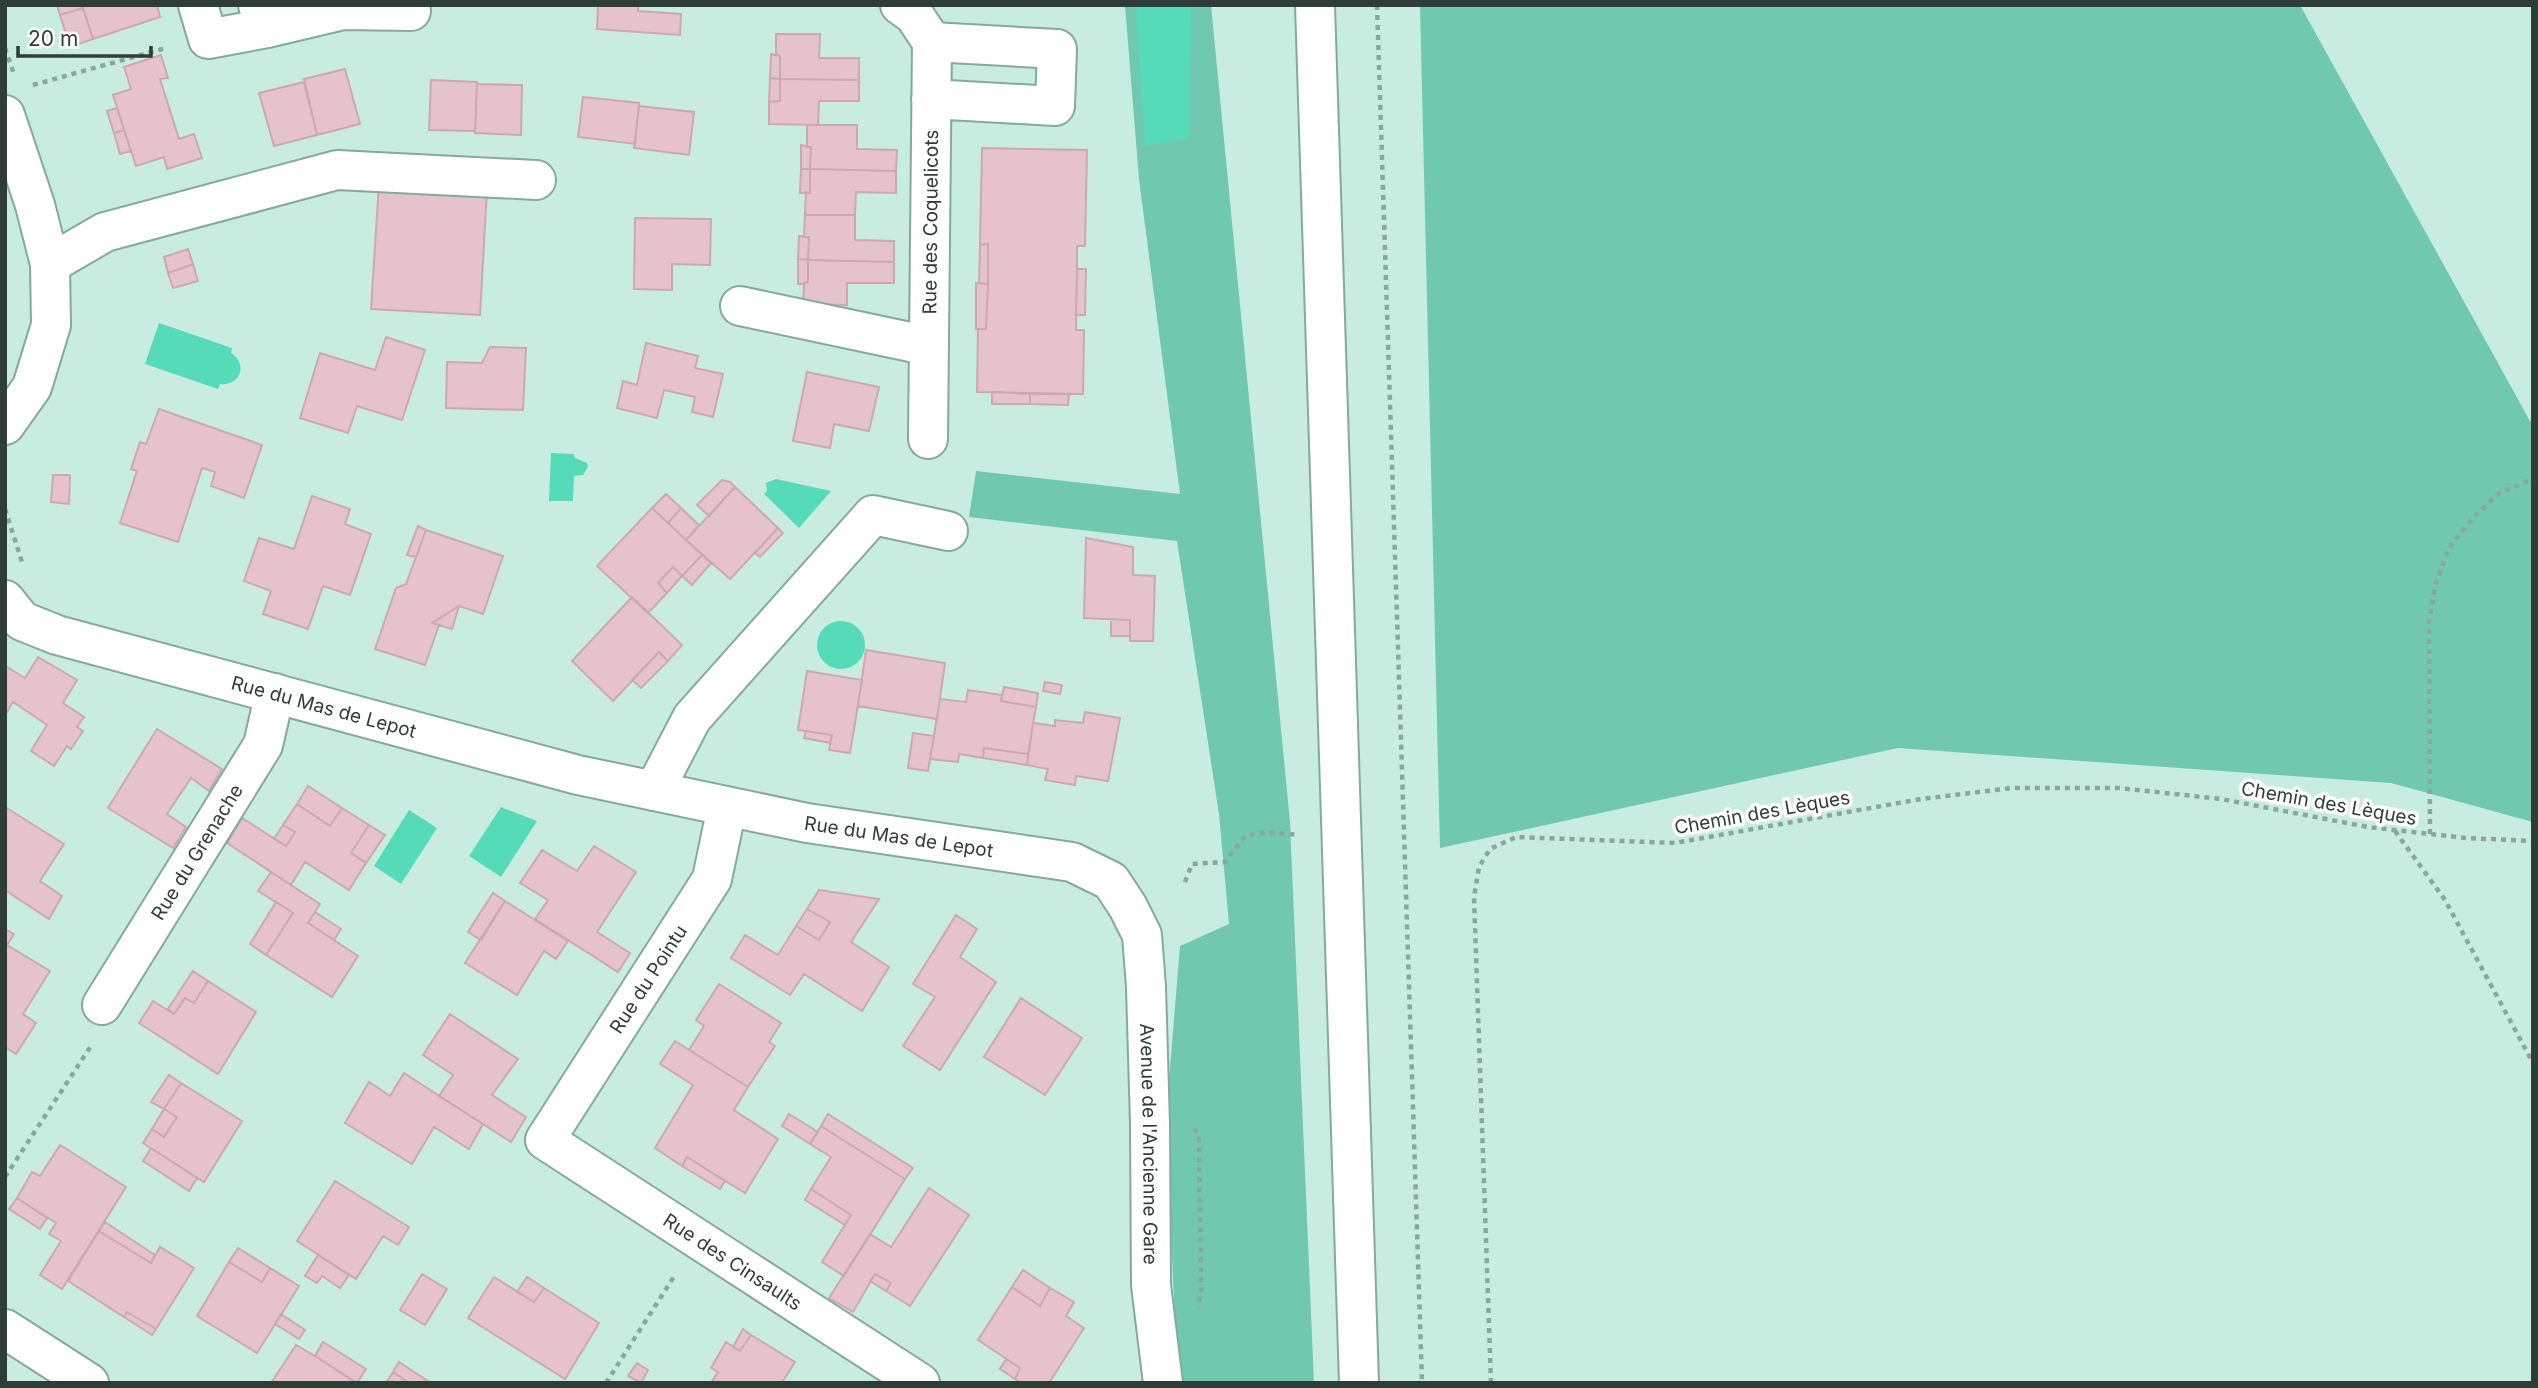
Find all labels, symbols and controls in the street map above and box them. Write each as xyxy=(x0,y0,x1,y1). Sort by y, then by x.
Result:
scale bar xyxy=(18,14,150,58)
text: 20 m xyxy=(28,26,78,51)
street label: Rue des Coquelicots xyxy=(918,129,943,315)
street label: Rue du Mas de Lepot xyxy=(229,671,419,743)
street label: Chemin des Lèques xyxy=(2239,777,2419,830)
street label: Rue du Grenache xyxy=(147,780,248,924)
street label: Chemin des Lèques xyxy=(1672,786,1852,839)
street label: Rue du Mas de Lepot xyxy=(803,812,995,862)
street label: Rue du Pointu xyxy=(605,921,692,1038)
street label: Avenue de l'Ancienne Gare xyxy=(1135,1023,1162,1265)
street label: Rue des Cinsaults xyxy=(659,1209,806,1315)

